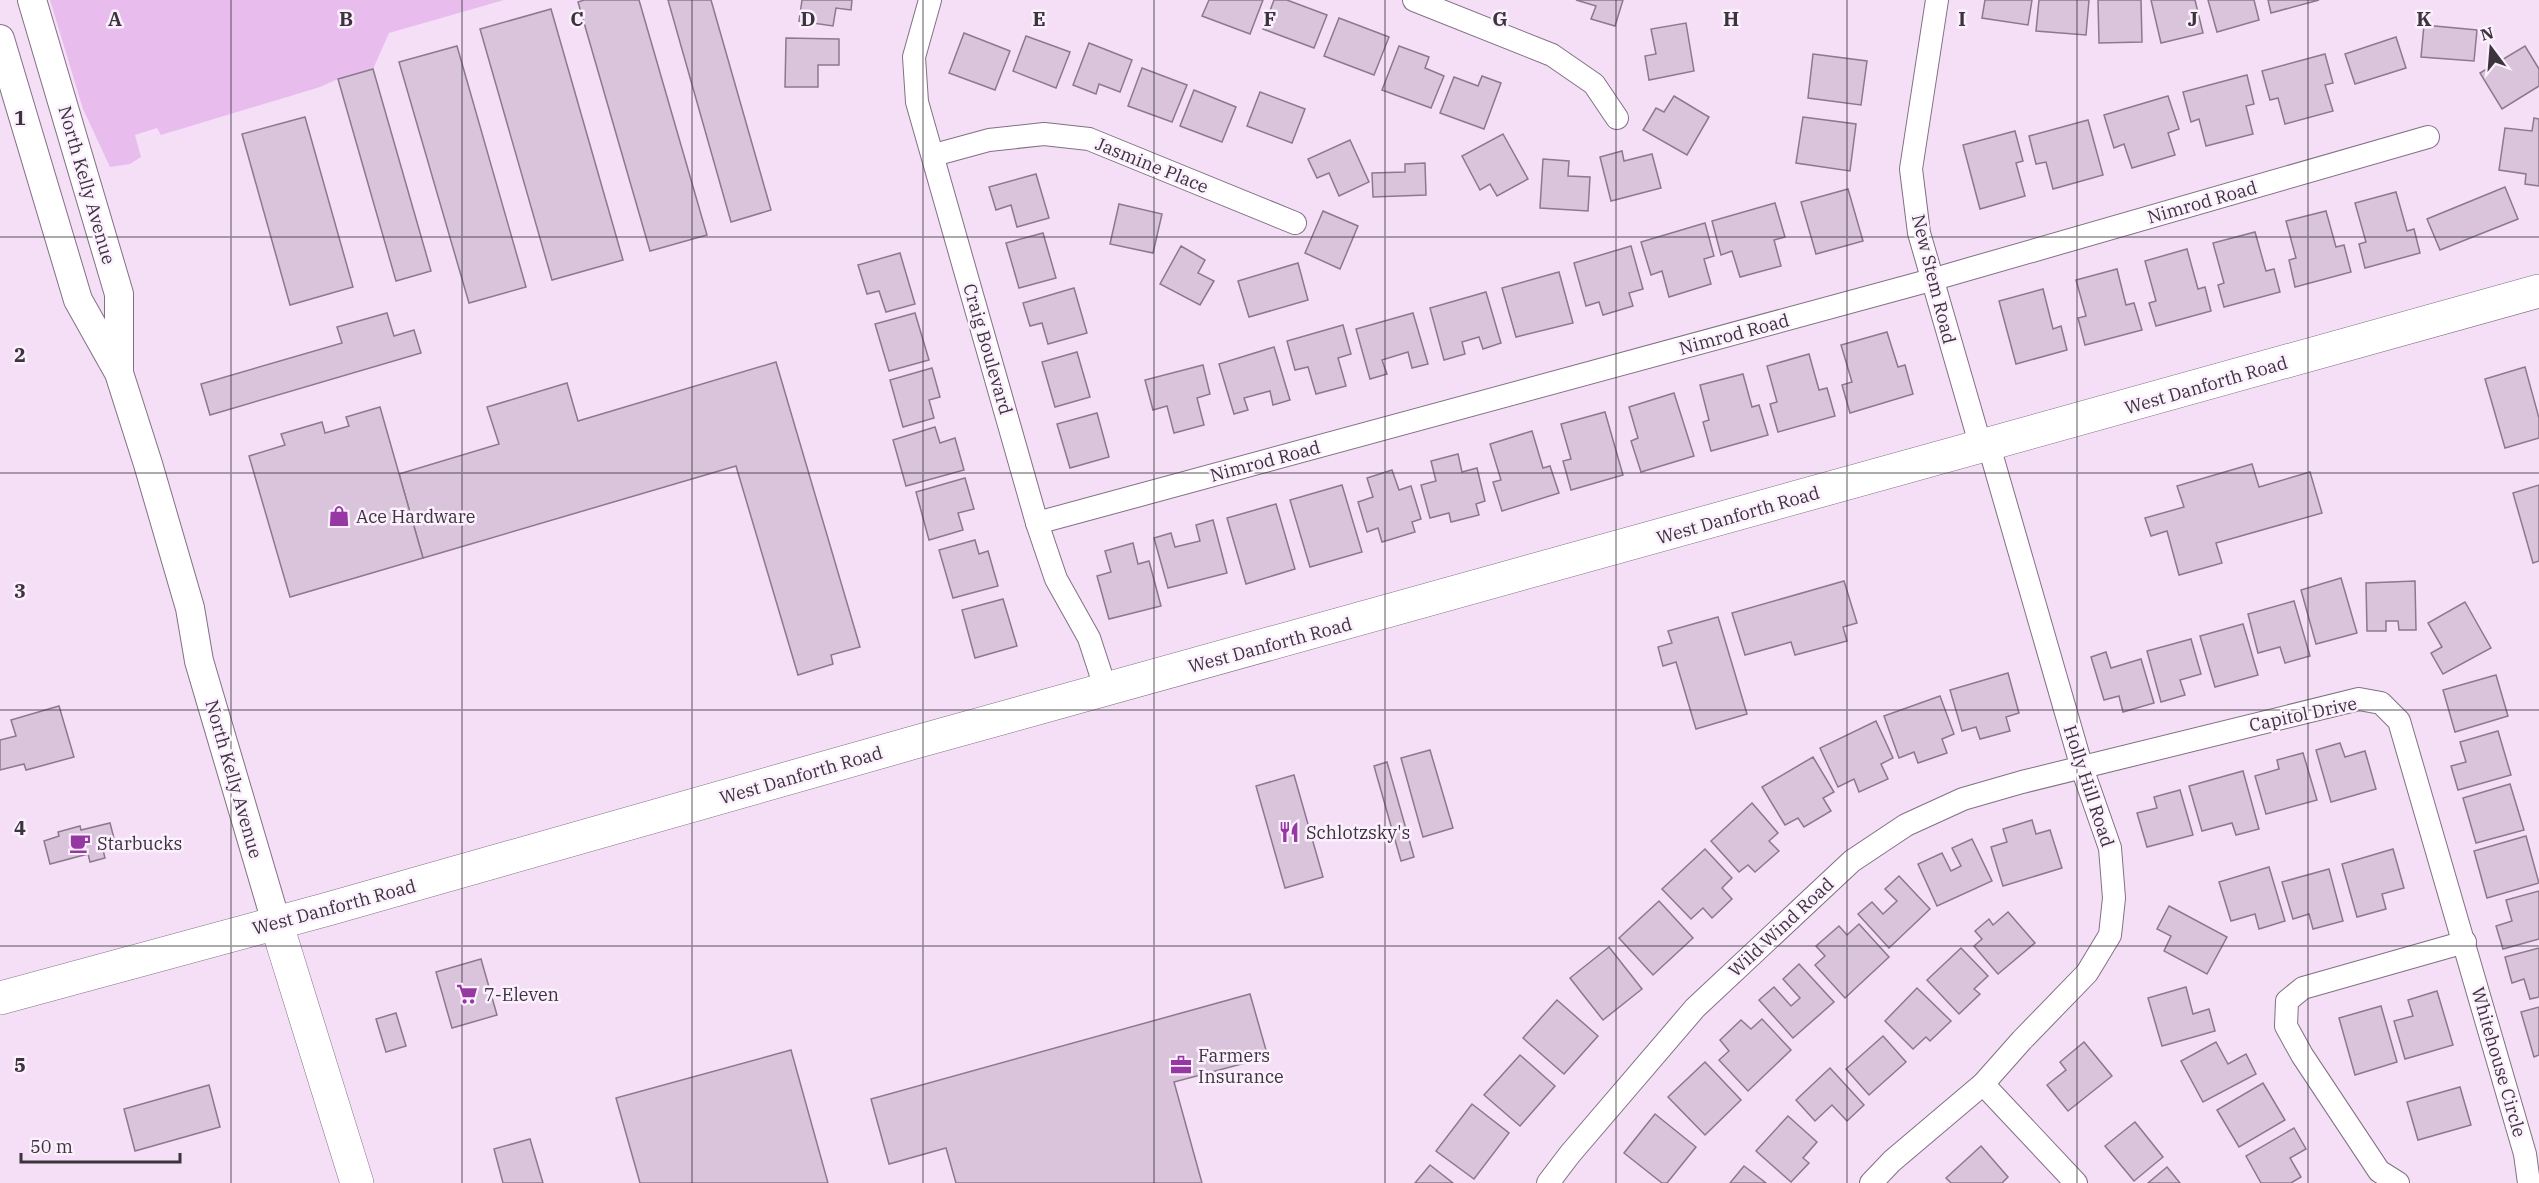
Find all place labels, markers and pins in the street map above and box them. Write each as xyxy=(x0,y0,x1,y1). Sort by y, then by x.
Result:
shop icon: Ace Hardware xyxy=(327,504,351,528)
place label: Ace Hardware xyxy=(356,505,475,528)
restaurant icon: Schlotzsky's xyxy=(1277,820,1301,844)
place label: Schlotzsky's xyxy=(1306,821,1410,844)
cafe icon: Starbucks xyxy=(68,831,92,855)
place label: Starbucks xyxy=(97,832,182,855)
supermarket icon: 7-Eleven xyxy=(455,982,479,1006)
place label: 7-Eleven xyxy=(484,983,559,1006)
place label: Farmers Insurance xyxy=(1198,1044,1284,1088)
office icon: Farmers Insurance xyxy=(1169,1053,1193,1077)

